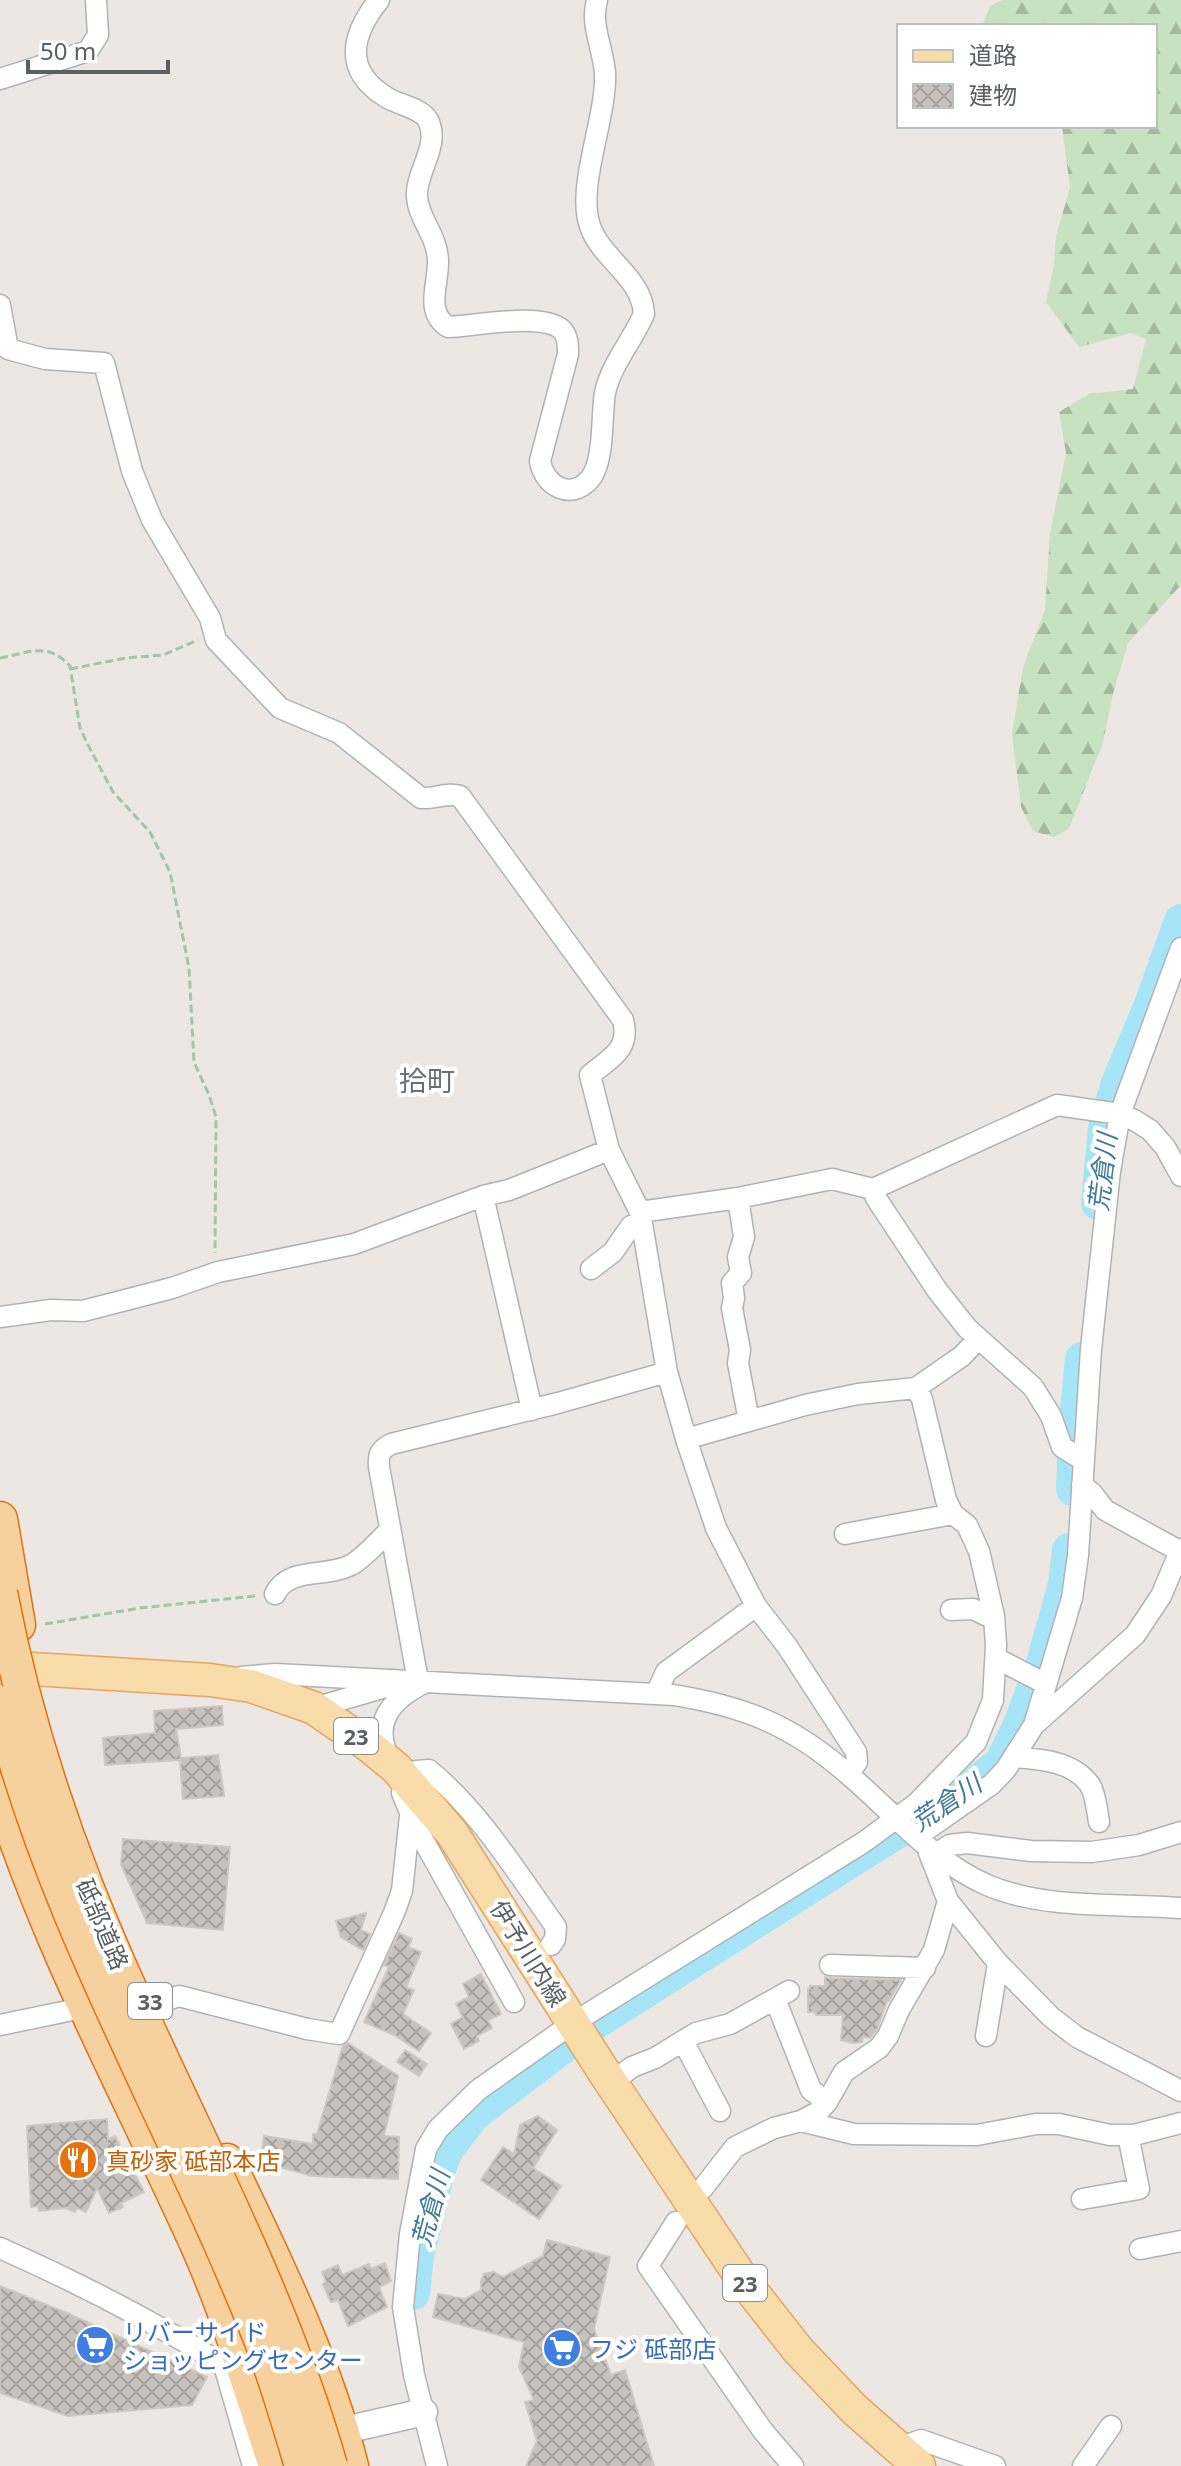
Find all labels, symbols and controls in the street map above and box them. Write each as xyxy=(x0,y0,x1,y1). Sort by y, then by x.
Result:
scale bar xyxy=(28,24,168,74)
legend xyxy=(897,24,1157,128)
text: 50 m xyxy=(40,34,96,67)
text: 道路 xyxy=(969,38,1017,71)
text: 建物 xyxy=(969,78,1017,111)
district label: 拾町 xyxy=(399,1061,455,1099)
water label: 荒倉川 xyxy=(1079,1128,1125,1213)
road number: 23 xyxy=(334,1718,378,1754)
water label: 荒倉川 xyxy=(904,1764,991,1839)
street label: 砥部道路 xyxy=(69,1873,137,1975)
street label: 伊予川内線 xyxy=(483,1893,575,2013)
road number: 33 xyxy=(128,1983,172,2019)
restaurant icon: 真砂家 砥部本店 xyxy=(57,2139,99,2181)
place label: 真砂家 砥部本店 xyxy=(106,2144,280,2177)
water label: 荒倉川 xyxy=(403,2163,458,2250)
road number: 23 xyxy=(723,2265,767,2301)
place label: リバーサイド ショッピングセンター xyxy=(123,2315,363,2376)
supermarket icon: リバーサイド ショッピングセンター xyxy=(74,2324,116,2366)
supermarket icon: フジ 砥部店 xyxy=(541,2327,583,2369)
place label: フジ 砥部店 xyxy=(590,2332,716,2365)

